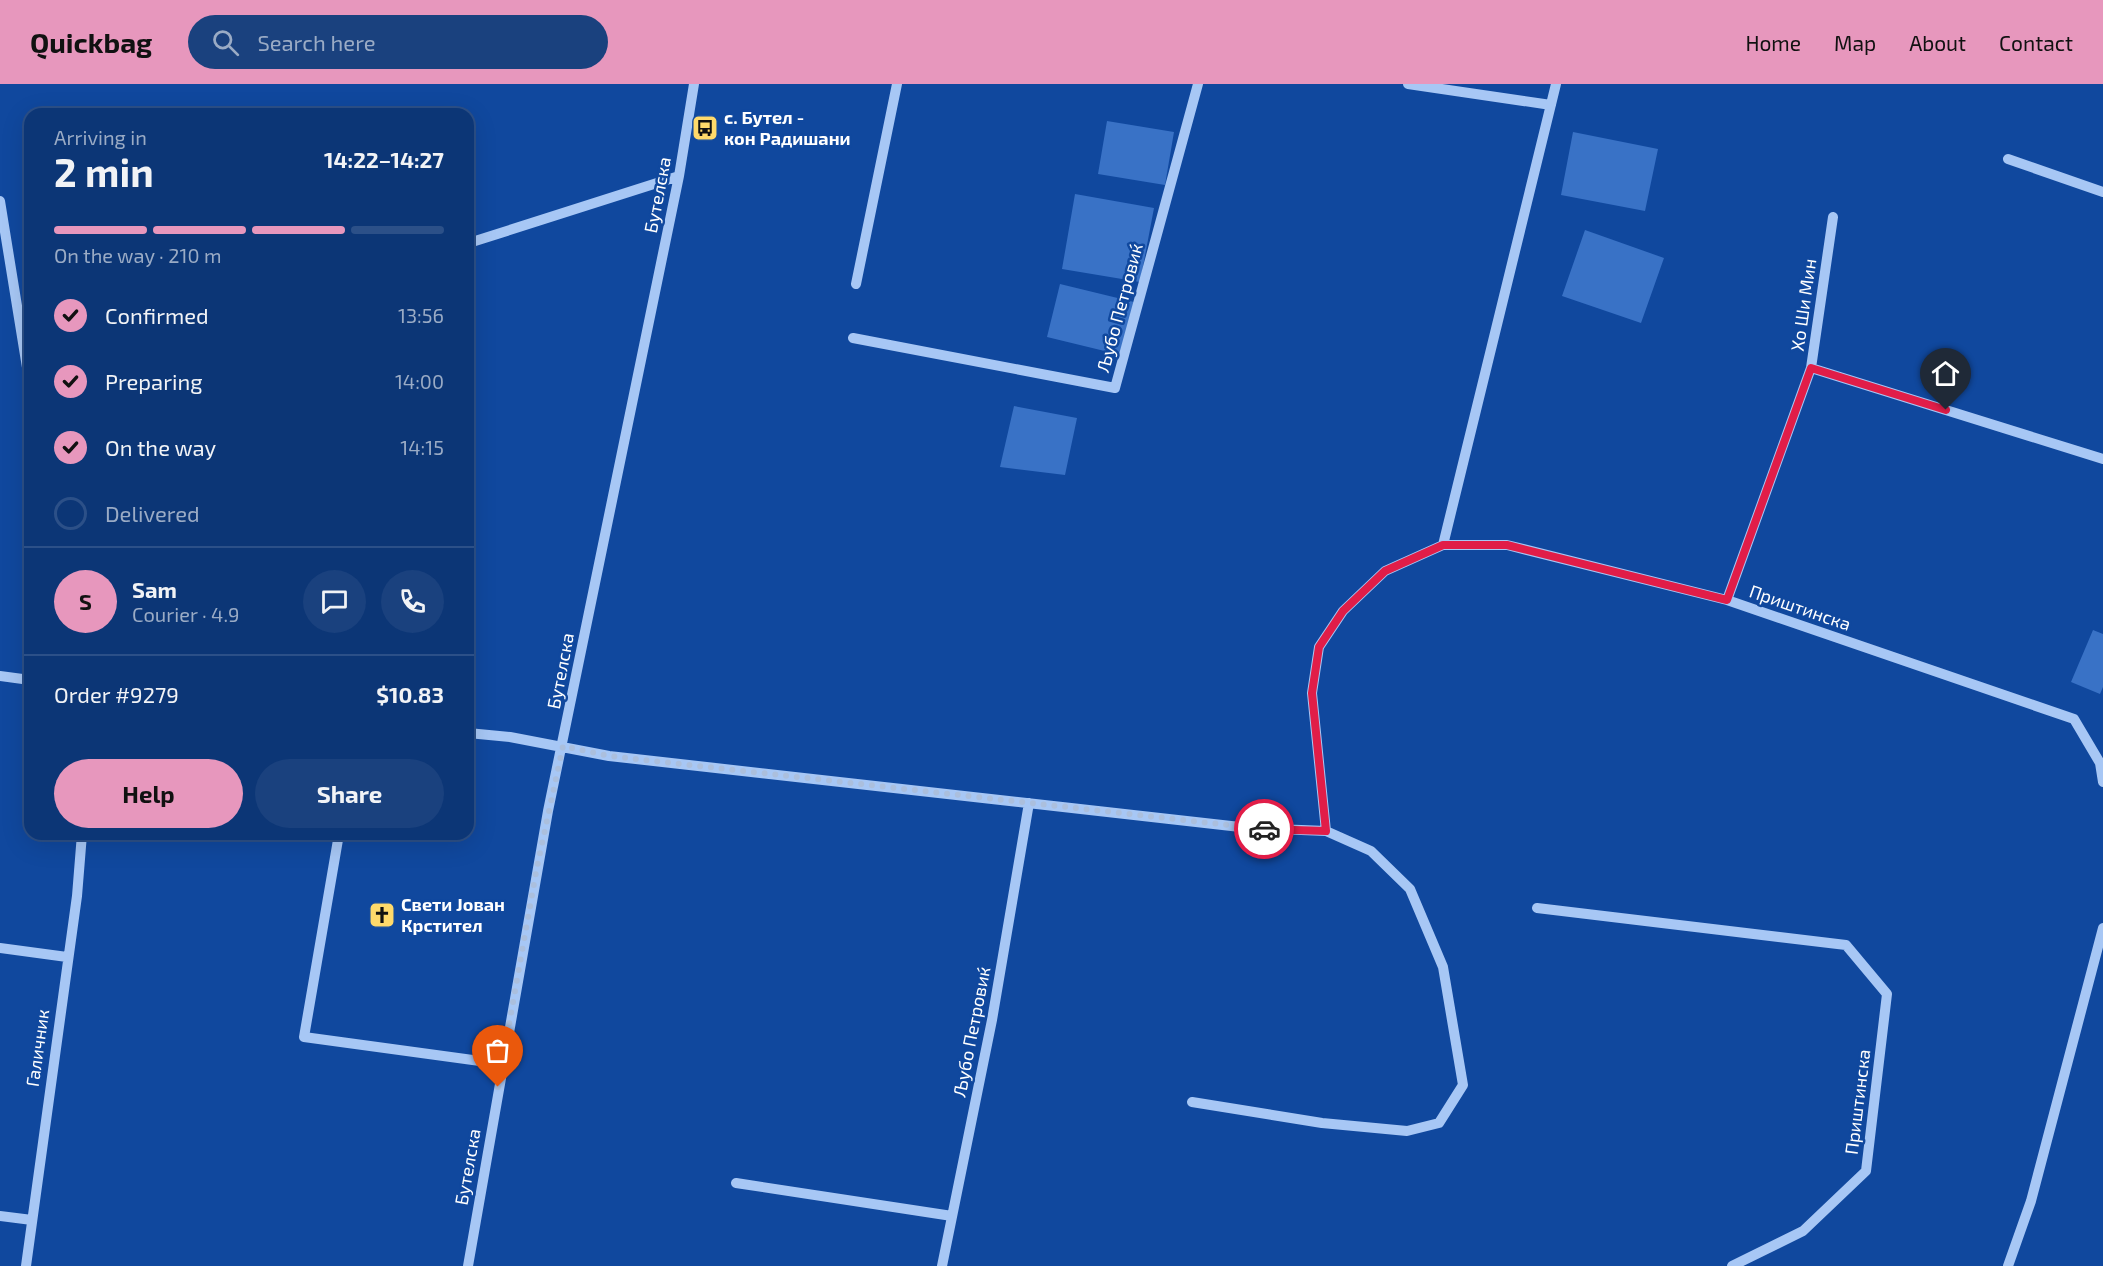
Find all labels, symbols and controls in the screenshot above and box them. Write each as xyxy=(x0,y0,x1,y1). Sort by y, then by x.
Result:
search box xyxy=(188,15,608,69)
text: Quickbag xyxy=(30,25,152,59)
icon: search xyxy=(209,26,242,59)
text: Search here xyxy=(257,29,376,55)
text: Home xyxy=(1745,30,1801,55)
text: Map xyxy=(1834,30,1876,55)
text: About xyxy=(1909,30,1966,55)
text: Contact xyxy=(1999,30,2073,55)
place label: с. Бутел - кон Радишани xyxy=(724,106,851,149)
bus stop icon: с. Бутел - кон Радишани xyxy=(690,113,720,143)
text: Arriving in xyxy=(54,125,147,149)
text: 14:22–14:27 xyxy=(324,146,444,172)
text: 2 min xyxy=(54,148,154,195)
street label: Бутелска xyxy=(639,155,675,235)
street label: Љубо Петровиќ xyxy=(1091,240,1147,375)
text: On the way · 210 m xyxy=(54,243,222,267)
street label: Хо Ши Мин xyxy=(1786,257,1820,353)
icon: check xyxy=(54,299,87,332)
text: Confirmed xyxy=(105,302,209,328)
text: 13:56 xyxy=(398,303,444,327)
pin xyxy=(1920,348,1971,410)
icon: home xyxy=(1929,357,1962,390)
icon: check xyxy=(54,365,87,398)
text: Preparing xyxy=(105,368,203,394)
text: 14:00 xyxy=(395,369,444,393)
icon: check xyxy=(54,431,87,464)
text: On the way xyxy=(105,434,216,460)
text: 14:15 xyxy=(400,435,444,459)
text: Delivered xyxy=(105,500,200,526)
button: chat xyxy=(303,570,366,633)
button: phone xyxy=(381,570,444,633)
text: Sam xyxy=(132,576,177,602)
street label: Приштинска xyxy=(1747,579,1854,635)
text: S xyxy=(79,588,92,614)
text: Courier · 4.9 xyxy=(132,602,239,626)
street label: Бутелска xyxy=(542,631,578,711)
text: Order #9279 xyxy=(54,681,179,707)
text: $10.83 xyxy=(376,681,444,707)
button: Help xyxy=(54,759,243,828)
button: Share xyxy=(255,759,444,828)
courier xyxy=(1234,799,1294,859)
icon: car xyxy=(1248,813,1281,846)
place label: Свети Јован Крстител xyxy=(401,893,505,936)
church icon: Свети Јован Крстител xyxy=(367,900,397,930)
street label: Љубо Петровиќ xyxy=(948,964,995,1099)
street label: Галичник xyxy=(21,1007,53,1088)
pin xyxy=(472,1025,523,1087)
icon: bag xyxy=(481,1034,514,1067)
street label: Приштинска xyxy=(1840,1048,1874,1156)
street label: Бутелска xyxy=(449,1127,485,1207)

